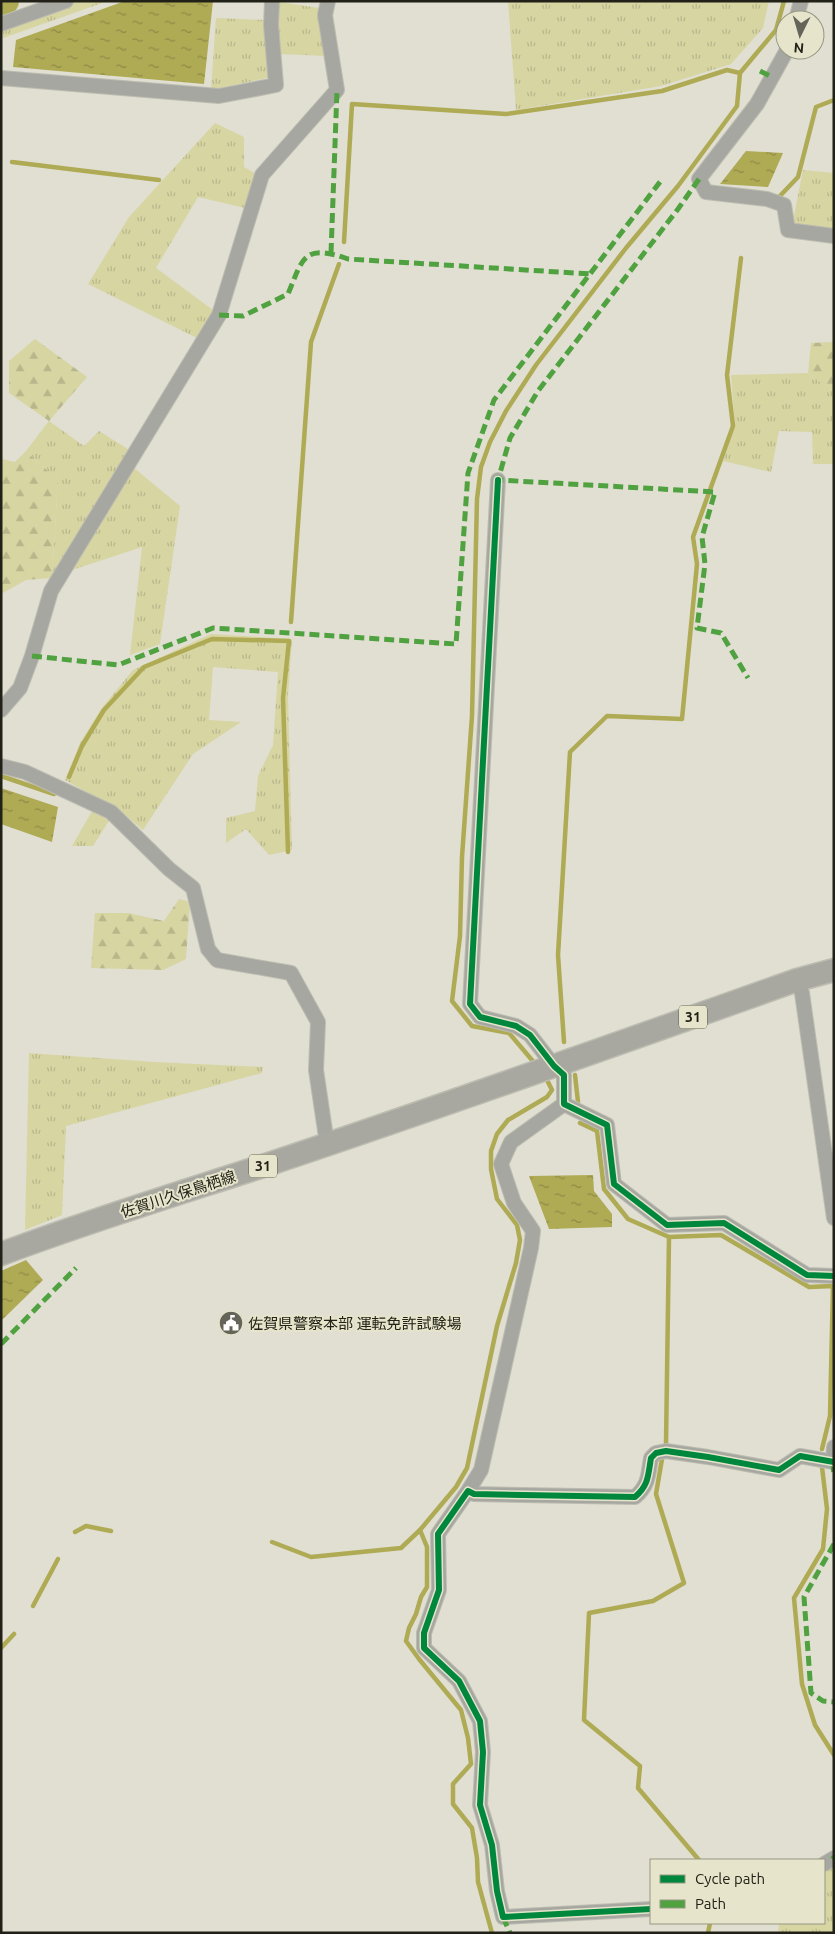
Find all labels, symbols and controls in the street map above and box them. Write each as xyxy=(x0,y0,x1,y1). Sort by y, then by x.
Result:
north arrow xyxy=(775,10,825,60)
text: N xyxy=(793,40,805,56)
road number: 31 xyxy=(679,1006,707,1028)
road number: 31 xyxy=(249,1154,277,1178)
street label: 佐賀川久保鳥栖線 xyxy=(118,1167,238,1221)
public building icon: 佐賀県警察本部 運転免許試験場 xyxy=(218,1310,244,1336)
place label: 佐賀県警察本部 運転免許試験場 xyxy=(248,1315,461,1332)
legend xyxy=(650,1859,825,1924)
text: Cycle path xyxy=(695,1870,765,1887)
text: Path xyxy=(695,1895,726,1912)

